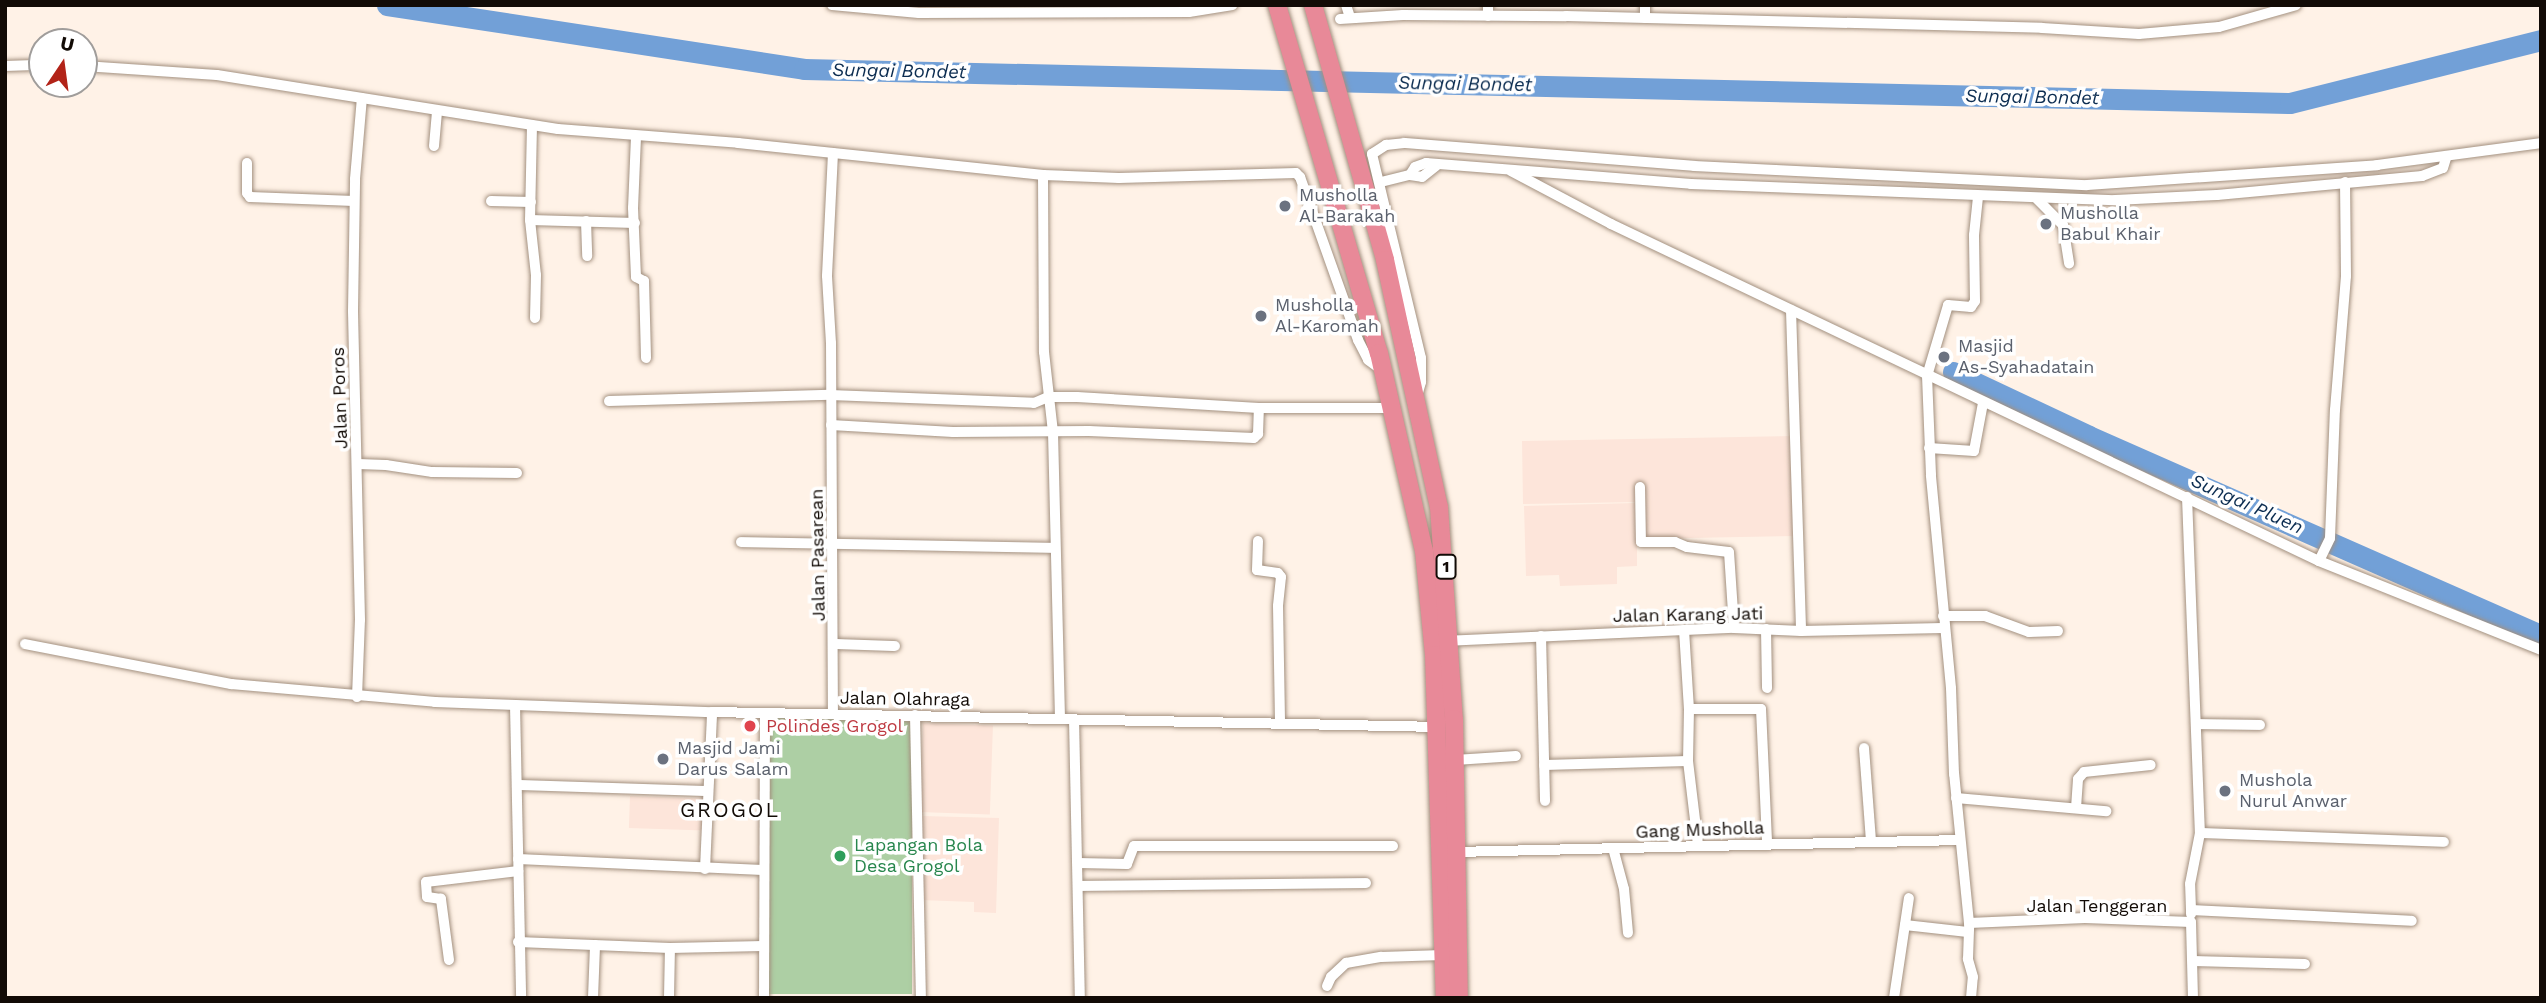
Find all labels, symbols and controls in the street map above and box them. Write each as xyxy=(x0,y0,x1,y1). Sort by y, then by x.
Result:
north arrow xyxy=(28,28,98,98)
text: U xyxy=(58,31,77,57)
water label: Sungai Bondet xyxy=(832,58,966,84)
water label: Sungai Bondet xyxy=(1398,71,1532,97)
water label: Sungai Bondet xyxy=(1965,84,2099,110)
place label: Musholla Al-Barakah xyxy=(1299,185,1395,228)
marker: Musholla Al-Barakah xyxy=(1277,198,1293,214)
place label: Musholla Babul Khair xyxy=(2060,203,2161,246)
marker: Musholla Babul Khair xyxy=(2038,216,2054,232)
place label: Musholla Al-Karomah xyxy=(1275,295,1379,338)
marker: Musholla Al-Karomah xyxy=(1253,308,1269,324)
place label: Masjid As-Syahadatain xyxy=(1958,336,2094,378)
street label: Jalan Poros xyxy=(327,347,353,449)
marker: Masjid As-Syahadatain xyxy=(1936,349,1952,365)
water label: Sungai Pluen xyxy=(2187,469,2307,539)
street label: Jalan Pasarean xyxy=(806,489,830,621)
road number: 1 xyxy=(1436,554,1456,580)
street label: Jalan Karang Jati xyxy=(1612,603,1764,627)
street label: Jalan Olahraga xyxy=(840,687,970,711)
place label: Polindes Grogol xyxy=(766,715,903,737)
marker: Polindes Grogol xyxy=(740,716,760,736)
place label: Masjid Jami Darus Salam xyxy=(677,738,789,780)
marker: Masjid Jami Darus Salam xyxy=(655,751,671,767)
place label: Mushola Nurul Anwar xyxy=(2239,770,2349,812)
marker: Mushola Nurul Anwar xyxy=(2217,783,2233,799)
district label: GROGOL xyxy=(681,797,779,823)
street label: Gang Musholla xyxy=(1635,817,1765,843)
place label: Lapangan Bola Desa Grogol xyxy=(854,835,983,878)
marker: Lapangan Bola Desa Grogol xyxy=(832,848,848,864)
street label: Jalan Tenggeran xyxy=(2026,895,2168,917)

